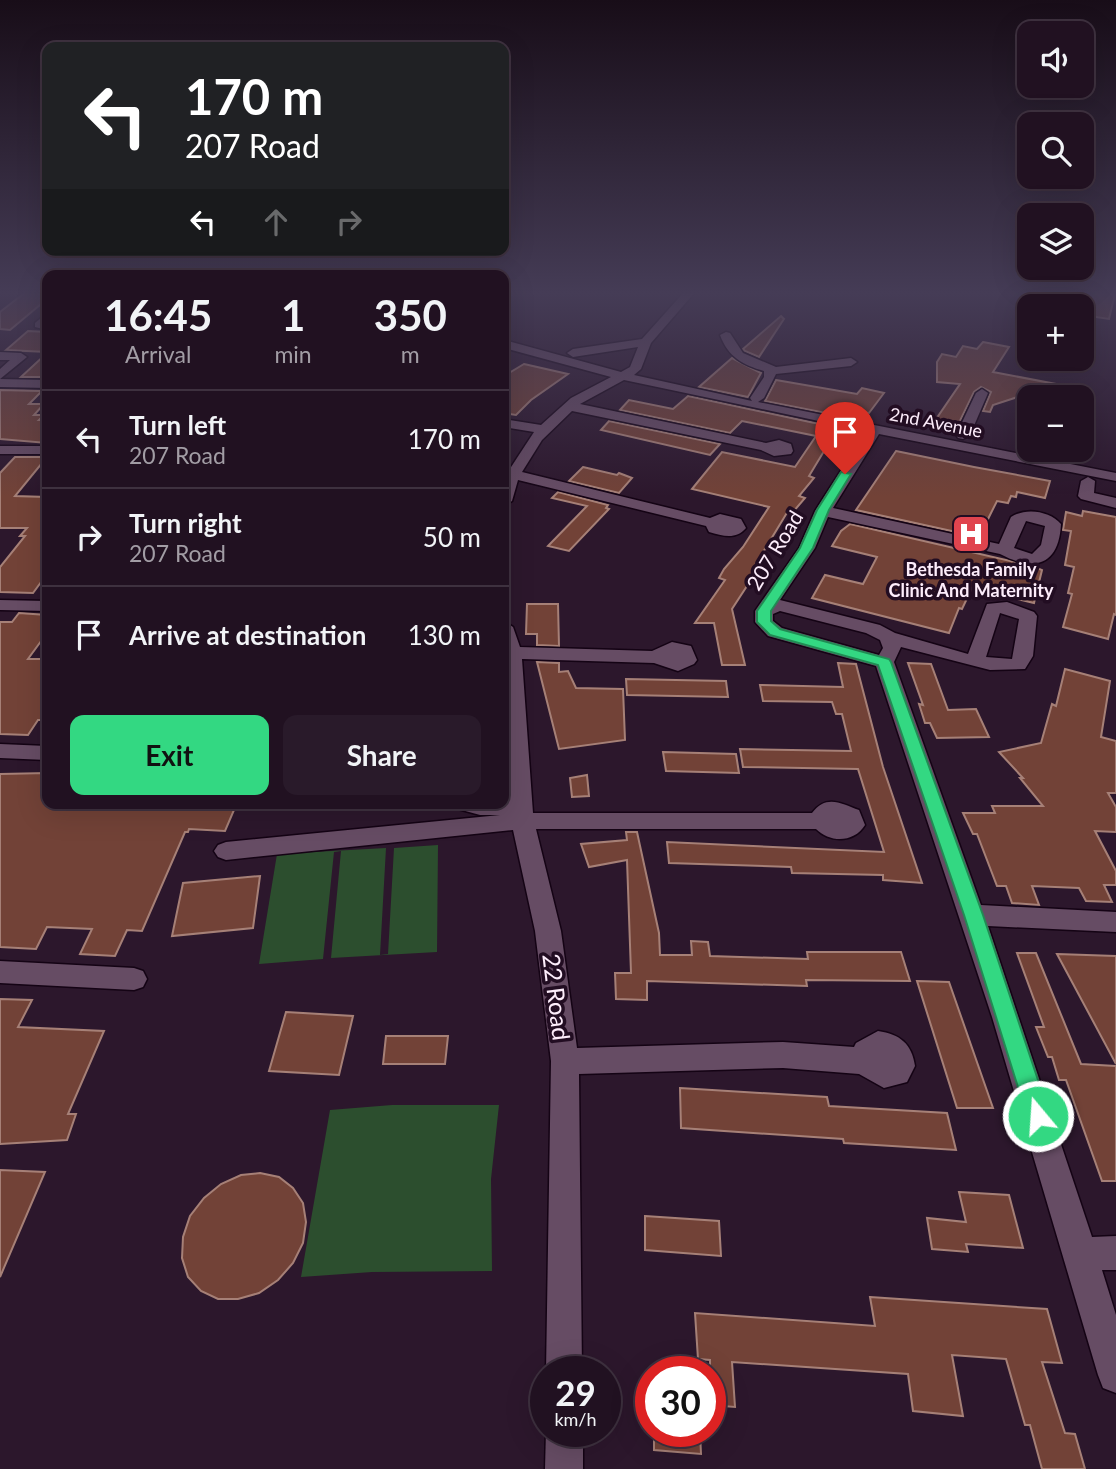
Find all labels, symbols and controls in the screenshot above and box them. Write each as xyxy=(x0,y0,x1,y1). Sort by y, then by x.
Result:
map controls xyxy=(1017,21,1094,462)
button: sound xyxy=(1017,21,1094,98)
text: 170 m xyxy=(185,67,323,125)
icon: left xyxy=(70,70,161,161)
button: search xyxy=(1017,112,1094,189)
text: 207 Road xyxy=(185,126,320,165)
icon: left xyxy=(184,203,222,241)
icon: ahead xyxy=(257,203,295,241)
icon: right xyxy=(330,203,368,241)
button: layers xyxy=(1017,203,1094,280)
text: 16:45 xyxy=(104,290,212,340)
text: 1 xyxy=(281,290,305,340)
text: 350 xyxy=(374,290,447,340)
button: + xyxy=(1017,294,1094,371)
text: Arrival xyxy=(125,340,191,368)
text: min xyxy=(274,340,312,368)
text: m xyxy=(401,340,420,368)
button: − xyxy=(1017,385,1094,462)
pin xyxy=(815,402,875,474)
street label: 2nd Avenue xyxy=(888,402,984,442)
text: Turn left xyxy=(129,409,226,441)
icon: arrive xyxy=(826,413,864,451)
icon: left xyxy=(70,420,108,458)
text: 170 m xyxy=(408,423,481,455)
text: 207 Road xyxy=(129,441,226,469)
street label: 207 Road xyxy=(740,506,808,594)
text: Turn right xyxy=(129,507,242,539)
hospital icon: Bethesda Family Clinic And Maternity xyxy=(950,513,992,555)
icon: right xyxy=(70,518,108,556)
text: 50 m xyxy=(423,521,481,553)
text: 207 Road xyxy=(129,539,226,567)
place label: Bethesda Family Clinic And Maternity xyxy=(889,558,1054,601)
icon: arrive xyxy=(70,616,108,654)
text: Arrive at destination xyxy=(129,619,366,651)
text: 130 m xyxy=(408,619,481,651)
button: Exit xyxy=(70,715,269,795)
button: Share xyxy=(283,715,481,795)
street label: 22 Road xyxy=(537,952,577,1042)
position arrow xyxy=(1001,1079,1075,1153)
speed limit sign: 30 xyxy=(635,1356,726,1447)
text: 29 xyxy=(555,1371,596,1413)
text: km/h xyxy=(554,1408,597,1430)

